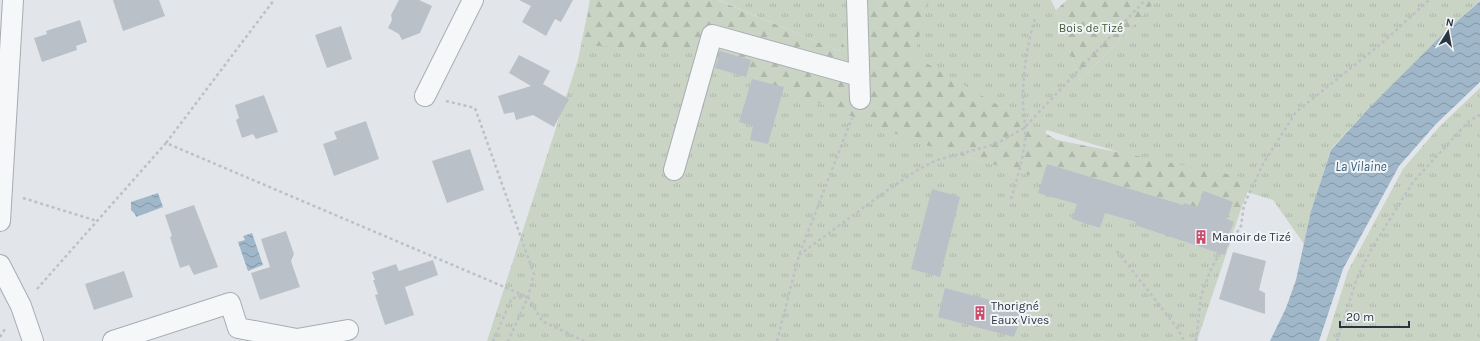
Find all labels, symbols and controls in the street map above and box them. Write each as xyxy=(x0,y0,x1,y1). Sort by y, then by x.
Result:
north arrow xyxy=(1428,12,1468,52)
text: N xyxy=(1445,16,1455,30)
park label: Bois de Tizé xyxy=(1059,21,1123,35)
water label: La Vilaine xyxy=(1335,159,1387,174)
building icon: Manoir de Tizé xyxy=(1193,229,1209,245)
place label: Manoir de Tizé xyxy=(1212,230,1291,244)
place label: Thorigné Eaux Vives xyxy=(991,299,1049,327)
scale bar xyxy=(1340,303,1409,329)
building icon: Thorigné Eaux Vives xyxy=(972,305,988,321)
text: 20 m xyxy=(1346,310,1374,324)

